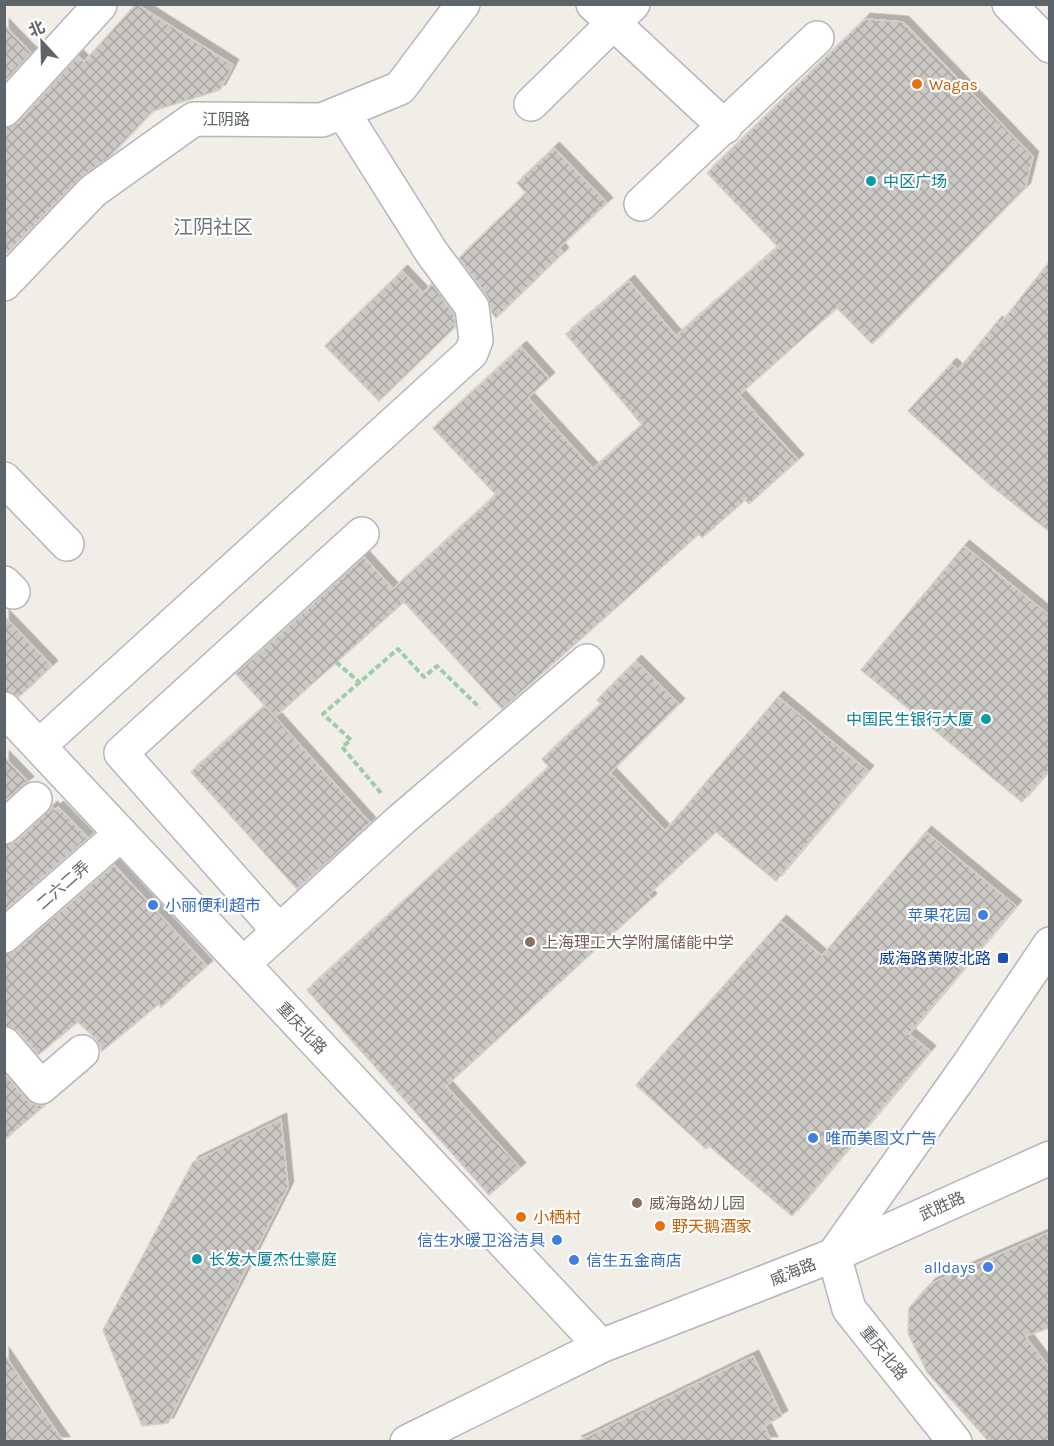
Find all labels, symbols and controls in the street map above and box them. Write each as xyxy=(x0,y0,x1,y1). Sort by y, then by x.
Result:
north arrow xyxy=(12,12,72,72)
text: 北 xyxy=(26,17,48,40)
place label: Wagas xyxy=(929,75,978,94)
marker: Wagas xyxy=(910,77,924,91)
street label: 江阴路 xyxy=(202,110,250,129)
place label: 中区广场 xyxy=(883,172,947,191)
marker: 中区广场 xyxy=(864,174,878,188)
district label: 江阴社区 xyxy=(173,216,253,239)
place label: 中国民生银行大厦 xyxy=(846,710,974,729)
marker: 中国民生银行大厦 xyxy=(979,712,993,726)
street label: 二六二弄 xyxy=(33,857,93,913)
place label: 小丽便利超市 xyxy=(165,896,261,915)
marker: 小丽便利超市 xyxy=(146,898,160,912)
place label: 苹果花园 xyxy=(907,906,971,925)
marker: 苹果花园 xyxy=(976,908,990,922)
place label: 上海理工大学附属储能中学 xyxy=(542,933,734,952)
marker: 上海理工大学附属储能中学 xyxy=(523,935,537,949)
place label: 威海路黄陂北路 xyxy=(879,949,991,968)
marker: 威海路黄陂北路 xyxy=(996,951,1010,965)
street label: 重庆北路 xyxy=(273,998,331,1058)
place label: 唯而美图文广告 xyxy=(825,1129,937,1148)
marker: 唯而美图文广告 xyxy=(806,1131,820,1145)
street label: 武胜路 xyxy=(916,1188,968,1224)
place label: 威海路幼儿园 xyxy=(649,1194,745,1213)
marker: 威海路幼儿园 xyxy=(630,1196,644,1210)
place label: 小栖村 xyxy=(533,1208,581,1227)
marker: 小栖村 xyxy=(514,1210,528,1224)
place label: 野天鹅酒家 xyxy=(672,1217,752,1236)
marker: 野天鹅酒家 xyxy=(653,1219,667,1233)
place label: 信生水暧卫浴洁具 xyxy=(417,1231,545,1250)
marker: 信生水暧卫浴洁具 xyxy=(550,1233,564,1247)
place label: 长发大厦杰仕豪庭 xyxy=(209,1250,337,1269)
place label: 信生五金商店 xyxy=(586,1251,682,1270)
marker: 长发大厦杰仕豪庭 xyxy=(190,1252,204,1266)
marker: 信生五金商店 xyxy=(567,1253,581,1267)
street label: 威海路 xyxy=(767,1254,819,1290)
place label: alldays xyxy=(924,1258,976,1277)
marker: alldays xyxy=(981,1260,995,1274)
street label: 重庆北路 xyxy=(856,1322,912,1384)

